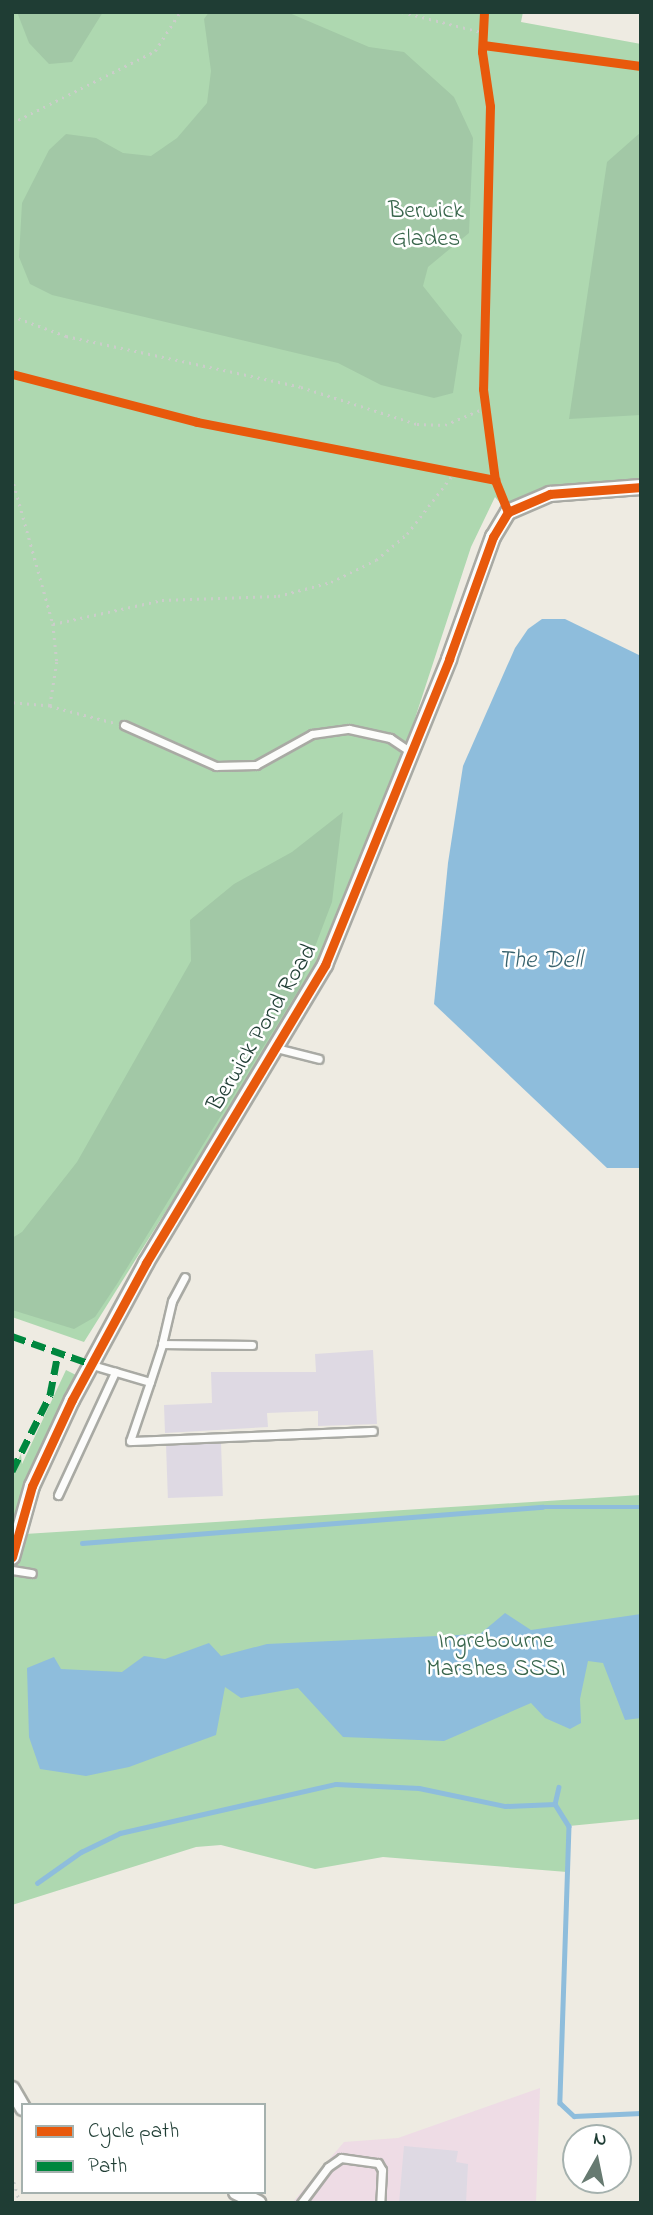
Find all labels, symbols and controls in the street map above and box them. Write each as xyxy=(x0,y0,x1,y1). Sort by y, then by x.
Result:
park label: Berwick Glades xyxy=(388,198,464,254)
street label: Berwick Pond Road xyxy=(202,939,324,1117)
water label: The Dell xyxy=(498,946,582,978)
park label: Ingrebourne Marshes SSSI xyxy=(426,1628,566,1684)
legend xyxy=(21,2103,266,2194)
text: Cycle path xyxy=(88,2117,179,2147)
north arrow xyxy=(562,2124,632,2194)
text: N xyxy=(592,2125,608,2154)
text: Path xyxy=(88,2152,127,2182)

